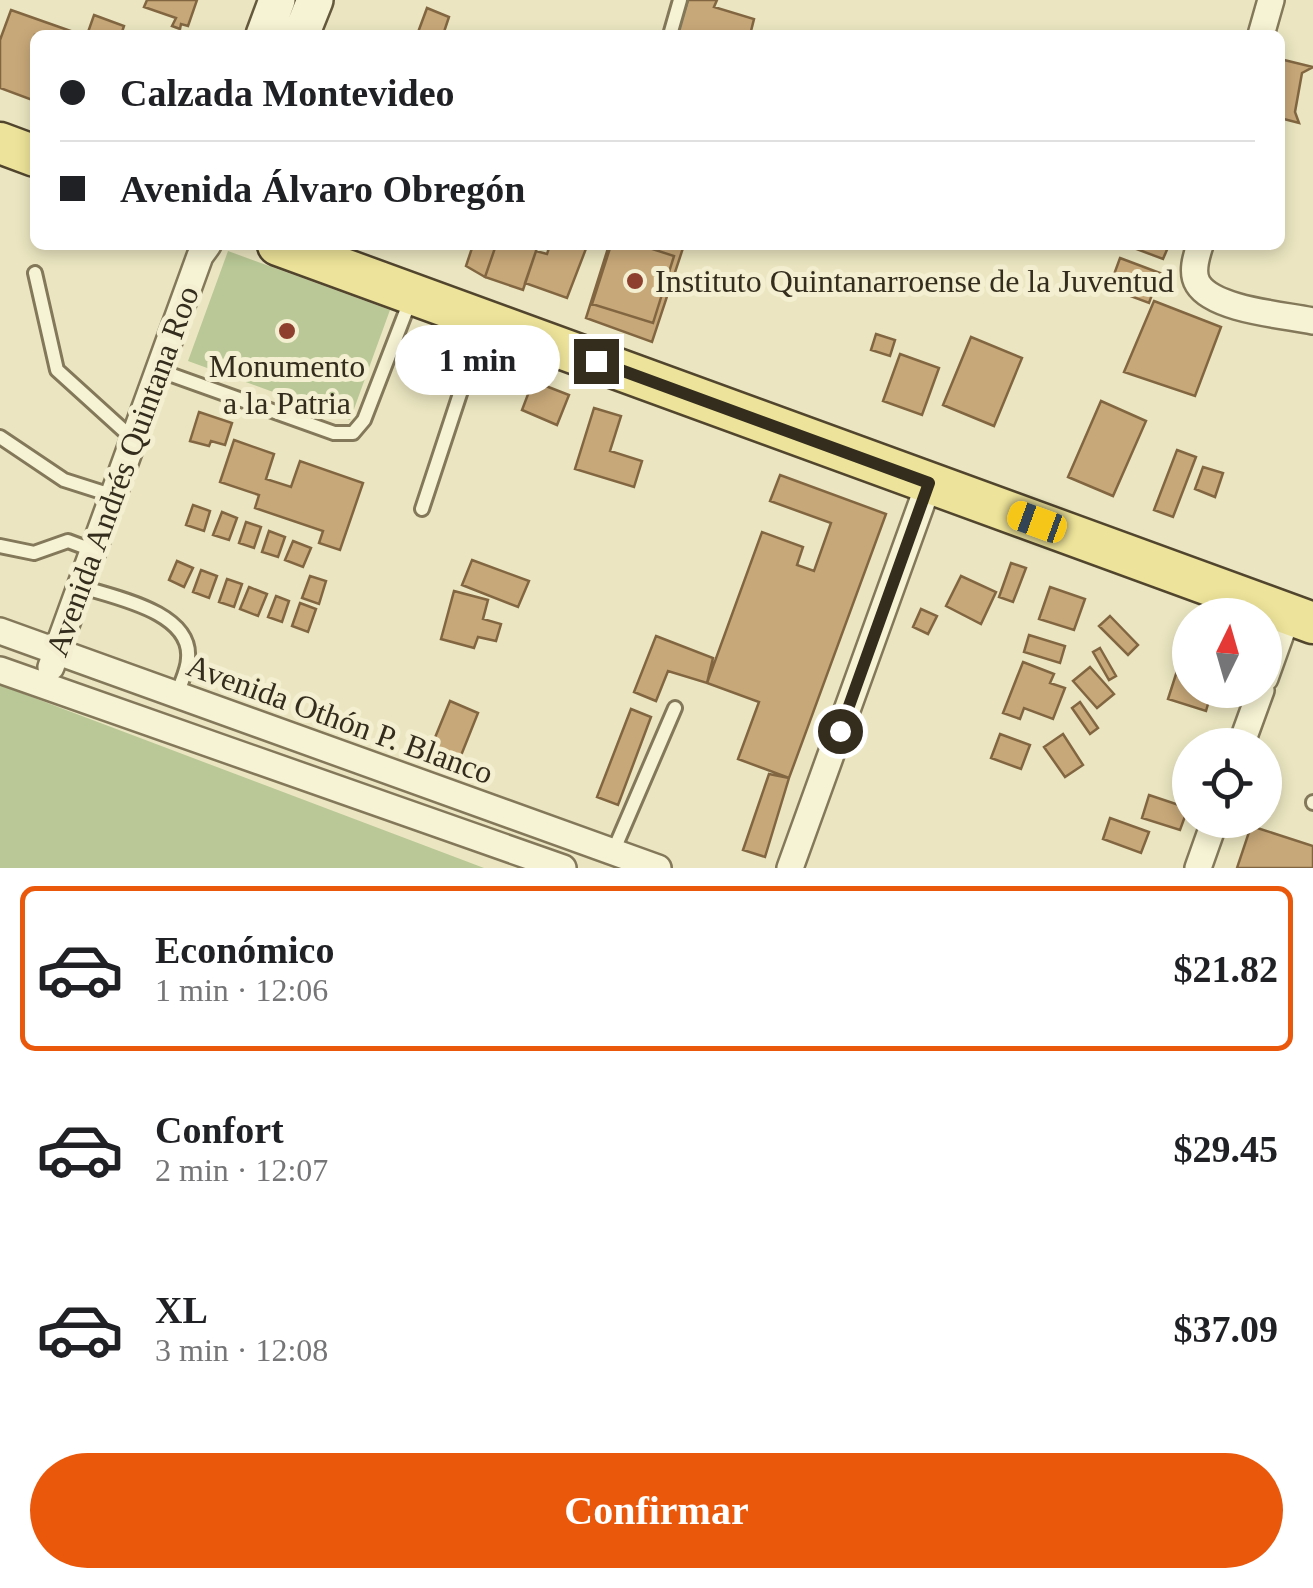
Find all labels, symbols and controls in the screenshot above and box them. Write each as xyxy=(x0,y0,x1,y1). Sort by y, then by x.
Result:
text: Calzada Montevideo xyxy=(120,72,455,114)
text: Avenida Álvaro Obregón xyxy=(120,168,525,210)
place label: Instituto Quintanarroense de la Juventud xyxy=(655,263,1174,299)
marker: Instituto Quintanarroense de la Juventud xyxy=(624,270,646,292)
street label: Avenida Andrés Quintana Roo xyxy=(38,281,206,661)
marker: Monumento a la Patria xyxy=(276,320,298,342)
callout: 1 min xyxy=(396,326,561,396)
route end xyxy=(574,339,619,384)
text: 1 min xyxy=(439,342,516,378)
place label: Monumento a la Patria xyxy=(209,348,365,421)
car xyxy=(1004,498,1070,546)
north arrow xyxy=(1172,598,1282,708)
map controls xyxy=(1172,598,1282,838)
street label: Avenida Othón P. Blanco xyxy=(182,647,498,791)
route start xyxy=(818,709,863,754)
button: locate xyxy=(1172,728,1282,838)
icon: car xyxy=(35,924,125,1014)
text: Económico xyxy=(155,929,334,971)
text: $21.82 xyxy=(1174,948,1278,990)
text: 1 min · 12:06 xyxy=(155,972,328,1008)
icon: car xyxy=(35,1104,125,1194)
text: Confort xyxy=(155,1109,284,1151)
text: $29.45 xyxy=(1174,1128,1278,1170)
text: 2 min · 12:07 xyxy=(155,1152,328,1188)
icon: car xyxy=(35,1284,125,1374)
text: XL xyxy=(155,1289,208,1331)
text: $37.09 xyxy=(1174,1308,1278,1350)
text: 3 min · 12:08 xyxy=(155,1332,328,1368)
button: Confirmar xyxy=(30,1453,1283,1568)

